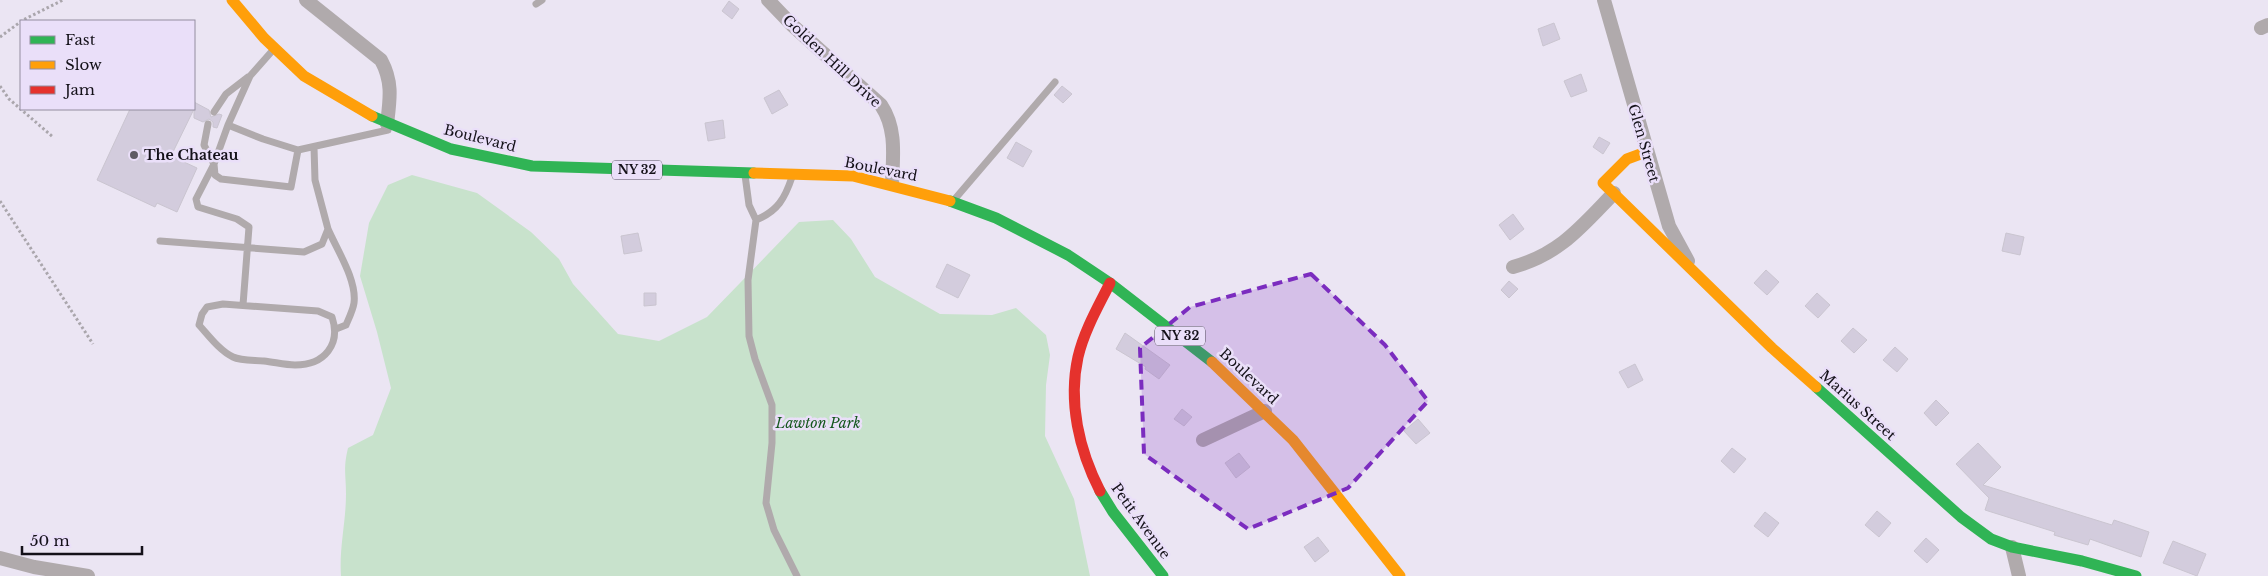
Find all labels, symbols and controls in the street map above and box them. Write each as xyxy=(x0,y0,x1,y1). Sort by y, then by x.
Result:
street label: Golden Hill Drive xyxy=(779,11,885,111)
legend xyxy=(20,20,195,110)
text: Fast xyxy=(65,30,96,49)
text: Slow xyxy=(65,55,102,74)
text: Jam xyxy=(63,80,95,99)
street label: Glen Street xyxy=(1624,102,1664,185)
street label: Boulevard xyxy=(442,120,519,156)
place label: The Chateau xyxy=(144,146,239,164)
marker: The Chateau xyxy=(128,149,140,161)
street label: Boulevard xyxy=(843,153,919,185)
road number: NY 32 xyxy=(612,160,662,180)
road number: NY 32 xyxy=(1155,326,1205,346)
street label: Boulevard xyxy=(1216,344,1283,408)
street label: Marius Street xyxy=(1816,366,1900,444)
park label: Lawton Park xyxy=(775,414,860,432)
street label: Petit Avenue xyxy=(1107,480,1175,562)
scale bar xyxy=(22,524,142,556)
text: 50 m xyxy=(30,531,70,550)

